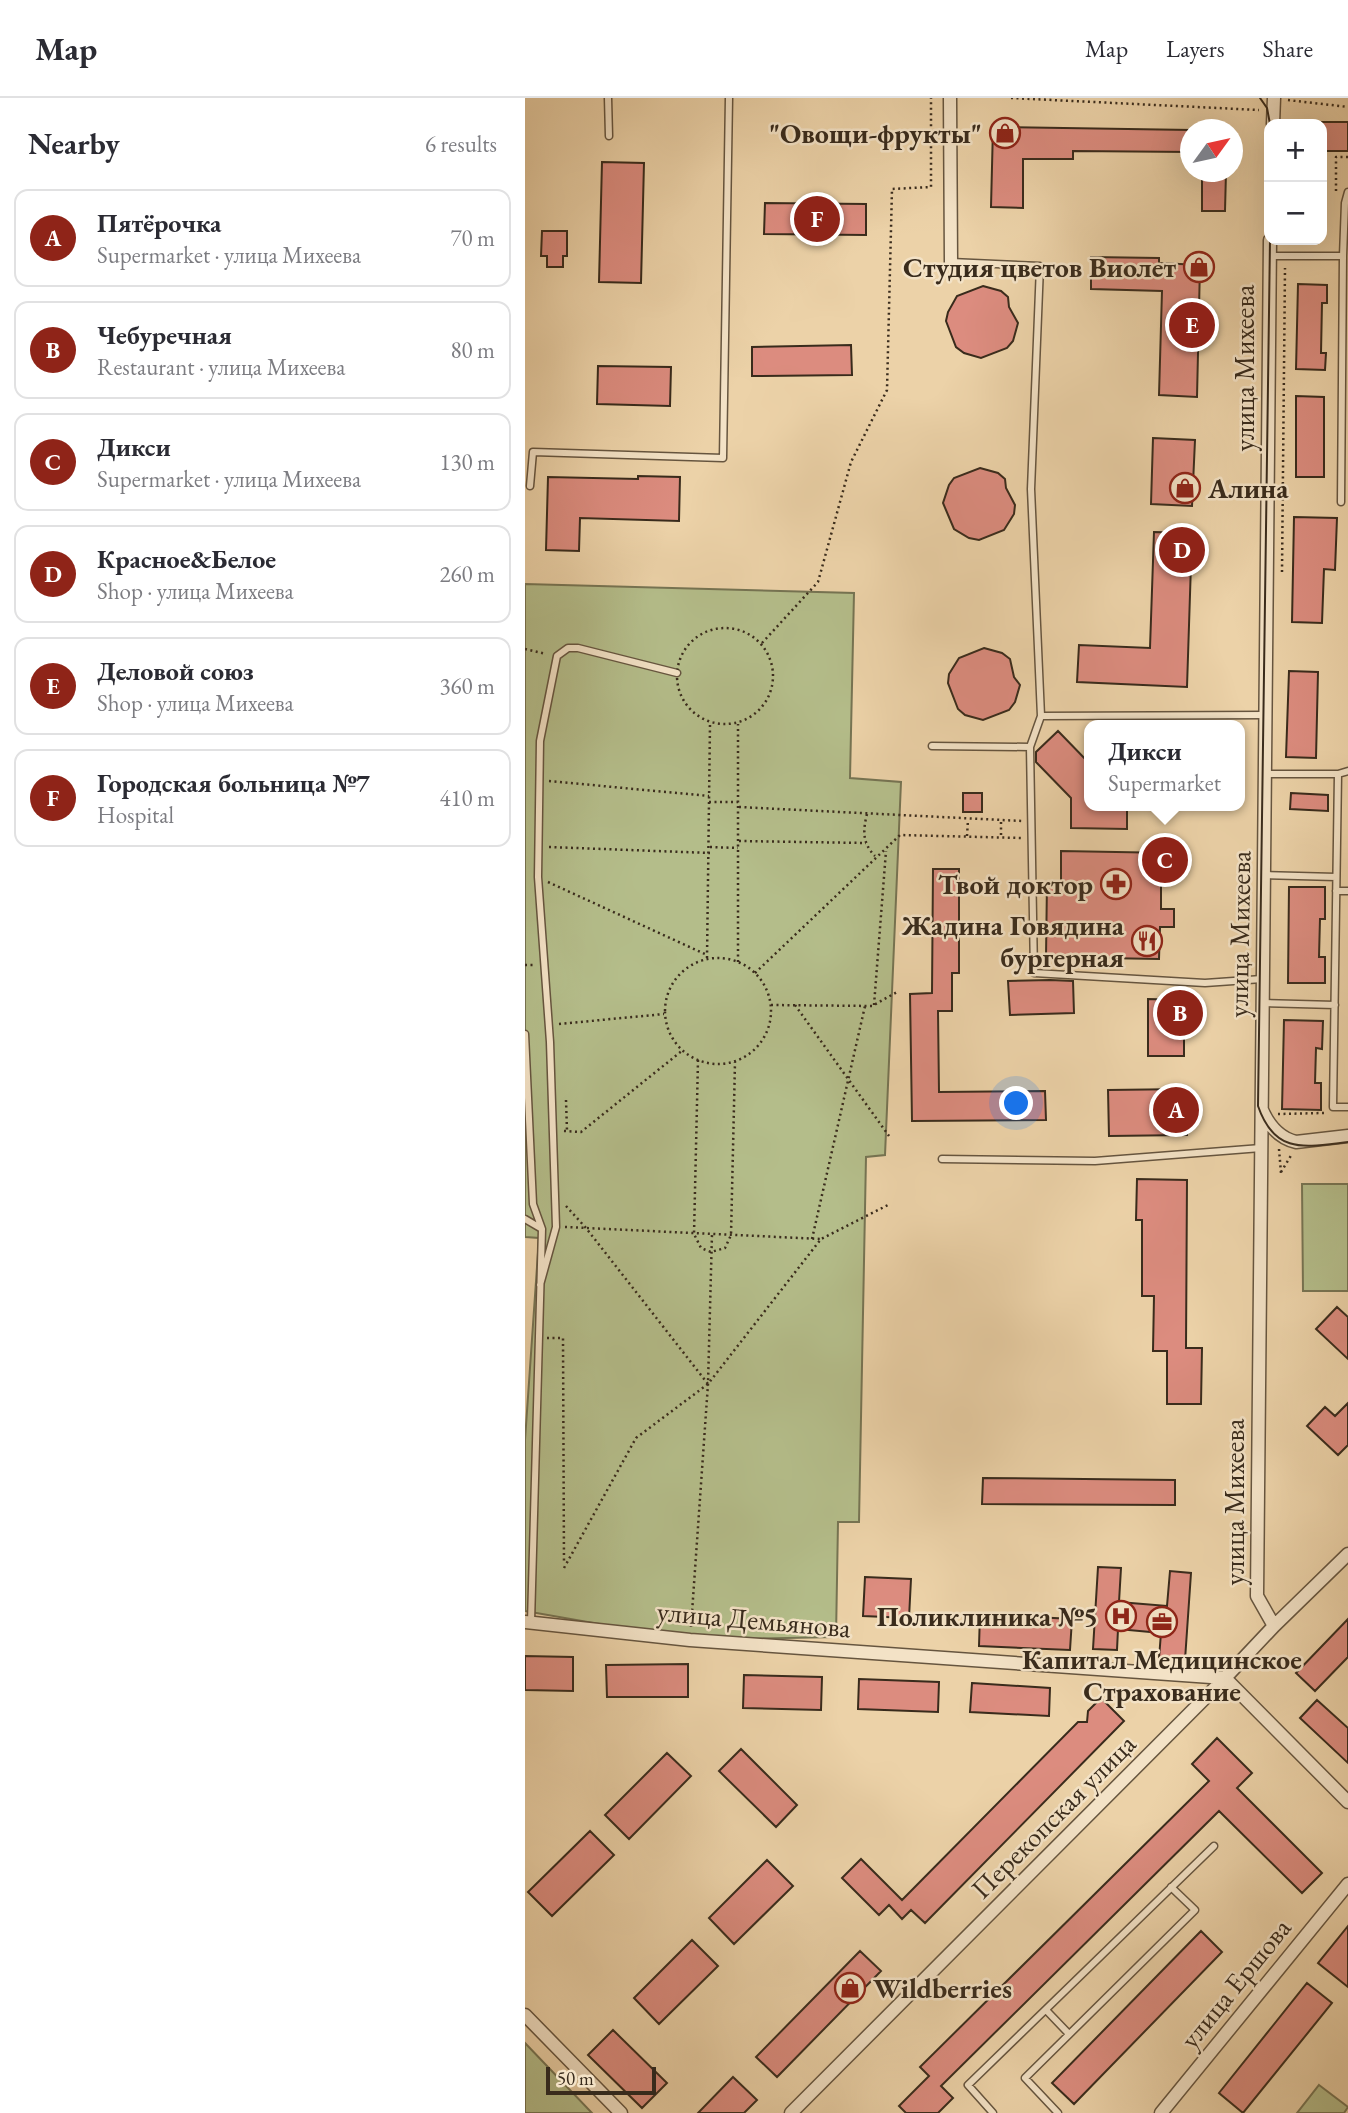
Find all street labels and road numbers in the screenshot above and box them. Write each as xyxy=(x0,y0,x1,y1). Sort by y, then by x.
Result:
street label: улица Михеева xyxy=(1226,284,1262,451)
street label: улица Михеева xyxy=(1220,849,1258,1018)
street label: улица Михеева xyxy=(1216,1418,1252,1585)
street label: улица Демьянова xyxy=(656,1593,853,1645)
street label: Перекопская улица xyxy=(963,1725,1144,1906)
street label: улица Ершова xyxy=(1171,1910,1299,2056)

